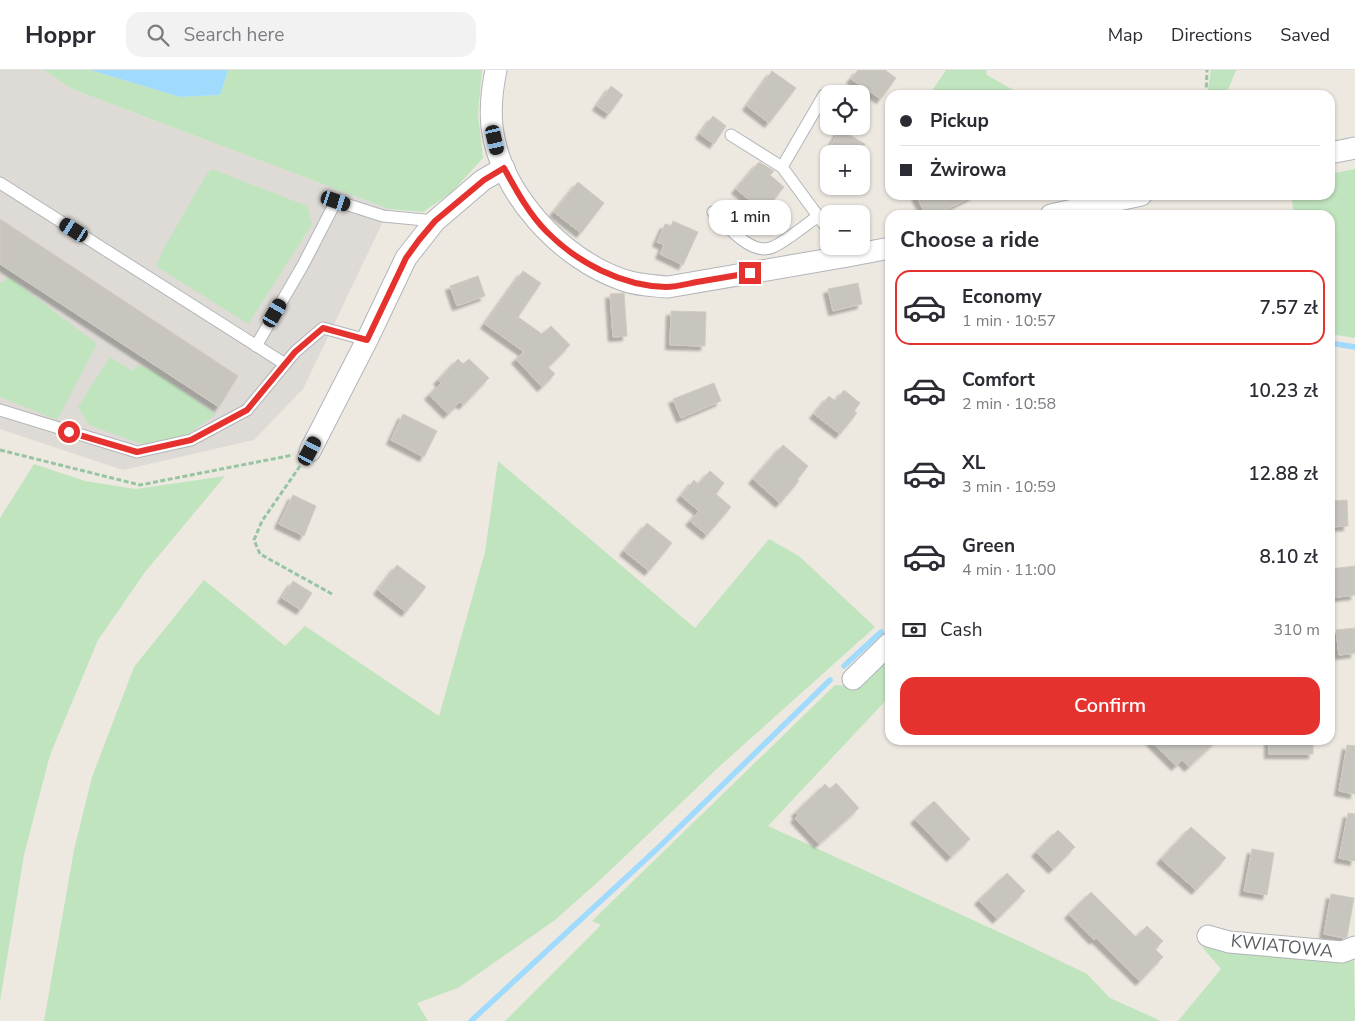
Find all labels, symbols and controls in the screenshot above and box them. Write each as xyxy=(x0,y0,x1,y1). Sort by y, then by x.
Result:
search box xyxy=(126,12,476,57)
text: Hoppr xyxy=(25,19,96,51)
icon: search xyxy=(144,21,172,49)
text: Search here xyxy=(184,22,284,48)
text: Map xyxy=(1108,23,1143,47)
text: Directions xyxy=(1171,23,1252,47)
text: Saved xyxy=(1280,23,1330,47)
map controls xyxy=(820,85,870,255)
button: locate xyxy=(820,85,870,135)
text: Pickup xyxy=(930,108,989,134)
car xyxy=(484,124,505,156)
button: + xyxy=(820,145,870,195)
text: Żwirowa xyxy=(930,157,1006,183)
car xyxy=(319,189,352,213)
callout: 1 min xyxy=(709,200,791,236)
button: − xyxy=(820,205,870,255)
text: 1 min xyxy=(730,206,770,228)
car xyxy=(57,216,90,244)
text: Choose a ride xyxy=(900,225,1039,255)
route end xyxy=(739,262,761,284)
text: Economy xyxy=(962,284,1042,310)
icon: car xyxy=(902,285,947,330)
text: 7.57 zł xyxy=(1260,295,1318,321)
car xyxy=(261,296,288,330)
text: 1 min · 10:57 xyxy=(962,310,1056,332)
text: Comfort xyxy=(962,367,1035,393)
icon: car xyxy=(902,368,947,413)
text: 10.23 zł xyxy=(1248,378,1318,404)
text: 2 min · 10:58 xyxy=(962,393,1056,415)
route start xyxy=(58,421,80,443)
car xyxy=(296,434,323,468)
text: XL xyxy=(962,450,985,476)
icon: car xyxy=(902,451,947,496)
text: 12.88 zł xyxy=(1248,461,1318,487)
text: 3 min · 10:59 xyxy=(962,476,1056,498)
text: Green xyxy=(962,533,1015,559)
icon: car xyxy=(902,534,947,579)
text: 8.10 zł xyxy=(1260,544,1318,570)
text: 4 min · 11:00 xyxy=(962,559,1056,581)
icon: cash xyxy=(900,616,928,644)
text: Cash xyxy=(940,617,982,643)
text: 310 m xyxy=(1273,619,1320,641)
button: Confirm xyxy=(900,677,1320,735)
street label: KWIATOWA xyxy=(1230,929,1334,963)

